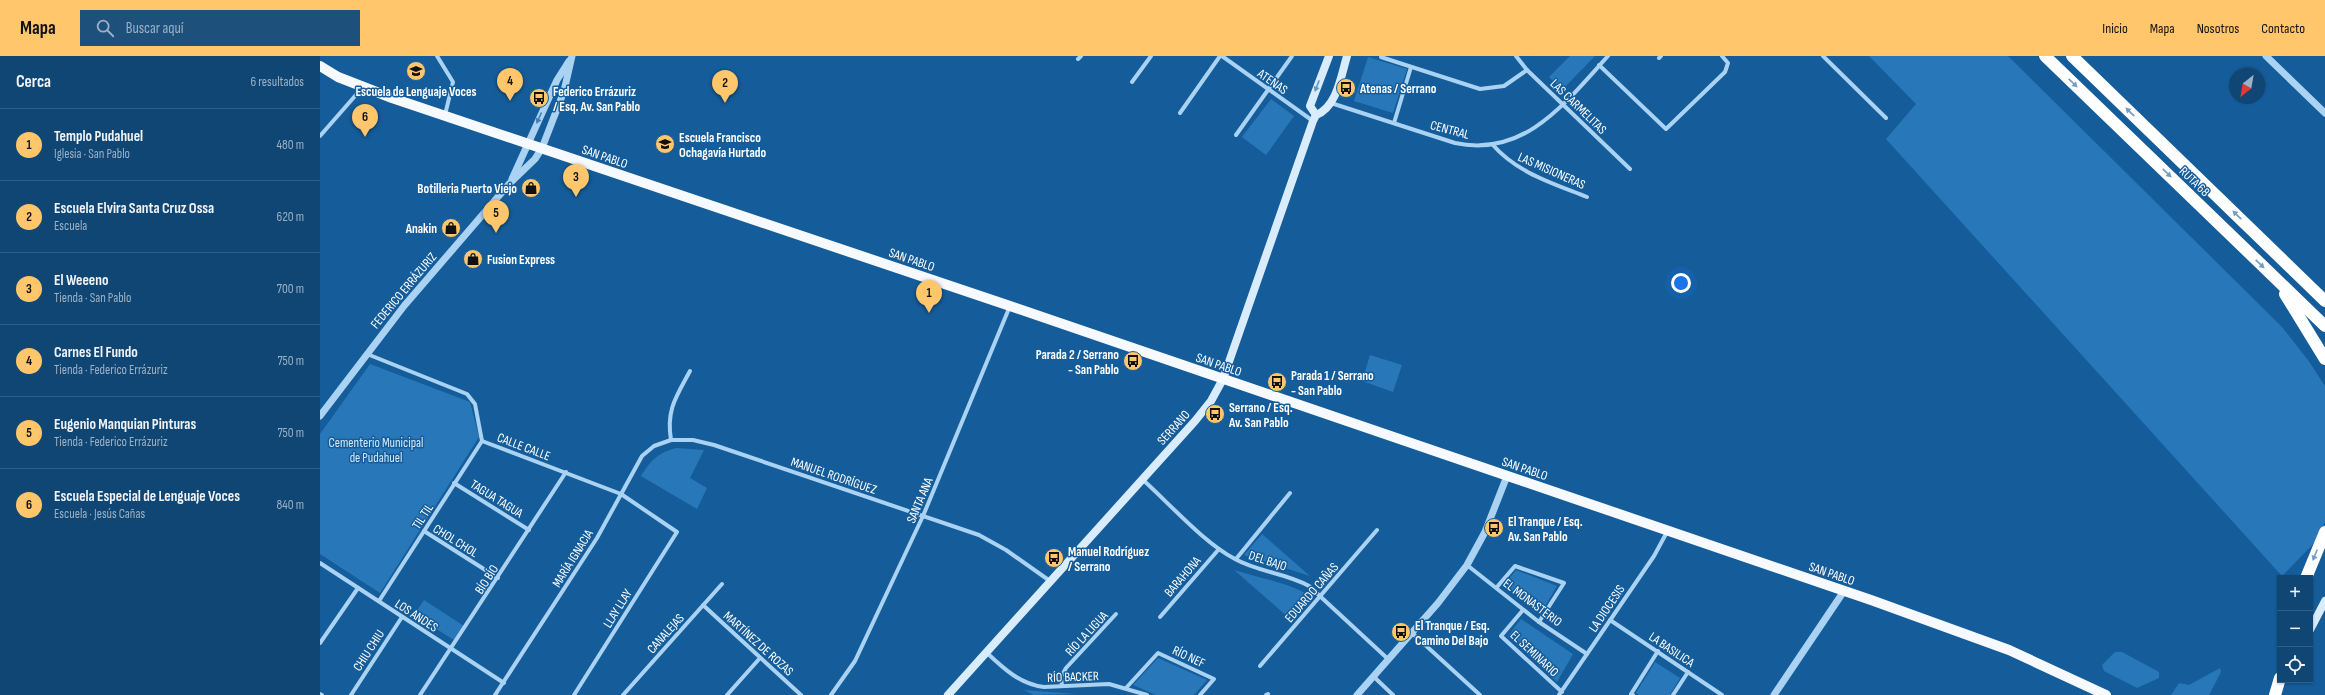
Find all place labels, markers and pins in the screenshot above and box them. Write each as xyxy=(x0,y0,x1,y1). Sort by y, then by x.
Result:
school or university icon: Escuela de Lenguaje Voces xyxy=(405,60,427,82)
pin: 4 xyxy=(497,68,523,101)
pin: 2 xyxy=(712,70,738,103)
bus stop icon: Atenas / Serrano xyxy=(1335,77,1357,99)
place label: Atenas / Serrano xyxy=(1359,81,1437,97)
place label: Escuela de Lenguaje Voces xyxy=(355,84,477,100)
place label: Federico Errázuriz / Esq. Av. San Pablo xyxy=(553,84,640,115)
bus stop icon: Federico Errázuriz / Esq. Av. San Pablo xyxy=(528,87,550,109)
pin: 6 xyxy=(352,104,378,137)
place label: Escuela Francisco Ochagavía Hurtado xyxy=(679,130,766,161)
school or university icon: Escuela Francisco Ochagavía Hurtado xyxy=(654,133,676,155)
pin: 3 xyxy=(563,164,589,197)
shop icon: Botilleria Puerto Viejo xyxy=(520,177,542,199)
place label: Botilleria Puerto Viejo xyxy=(417,181,517,197)
pin: 5 xyxy=(483,200,509,233)
shop icon: Anakin xyxy=(440,217,462,239)
place label: Anakin xyxy=(405,221,437,237)
shop icon: Fusion Express xyxy=(462,248,484,270)
place label: Fusion Express xyxy=(487,252,555,268)
pin: 1 xyxy=(916,280,942,313)
place label: Parada 2 / Serrano - San Pablo xyxy=(1036,347,1119,378)
bus stop icon: Parada 2 / Serrano - San Pablo xyxy=(1122,350,1144,372)
place label: Parada 1 / Serrano - San Pablo xyxy=(1291,368,1374,399)
bus stop icon: Parada 1 / Serrano - San Pablo xyxy=(1266,371,1288,393)
place label: Serrano / Esq. Av. San Pablo xyxy=(1228,400,1293,431)
bus stop icon: Serrano / Esq. Av. San Pablo xyxy=(1204,403,1226,425)
place label: El Tranque / Esq. Av. San Pablo xyxy=(1507,514,1583,545)
bus stop icon: El Tranque / Esq. Av. San Pablo xyxy=(1483,517,1505,539)
place label: Manuel Rodríguez / Serrano xyxy=(1068,544,1149,575)
bus stop icon: Manuel Rodríguez / Serrano xyxy=(1043,547,1065,569)
place label: El Tranque / Esq. Camino Del Bajo xyxy=(1415,618,1490,649)
bus stop icon: El Tranque / Esq. Camino Del Bajo xyxy=(1390,621,1412,643)

